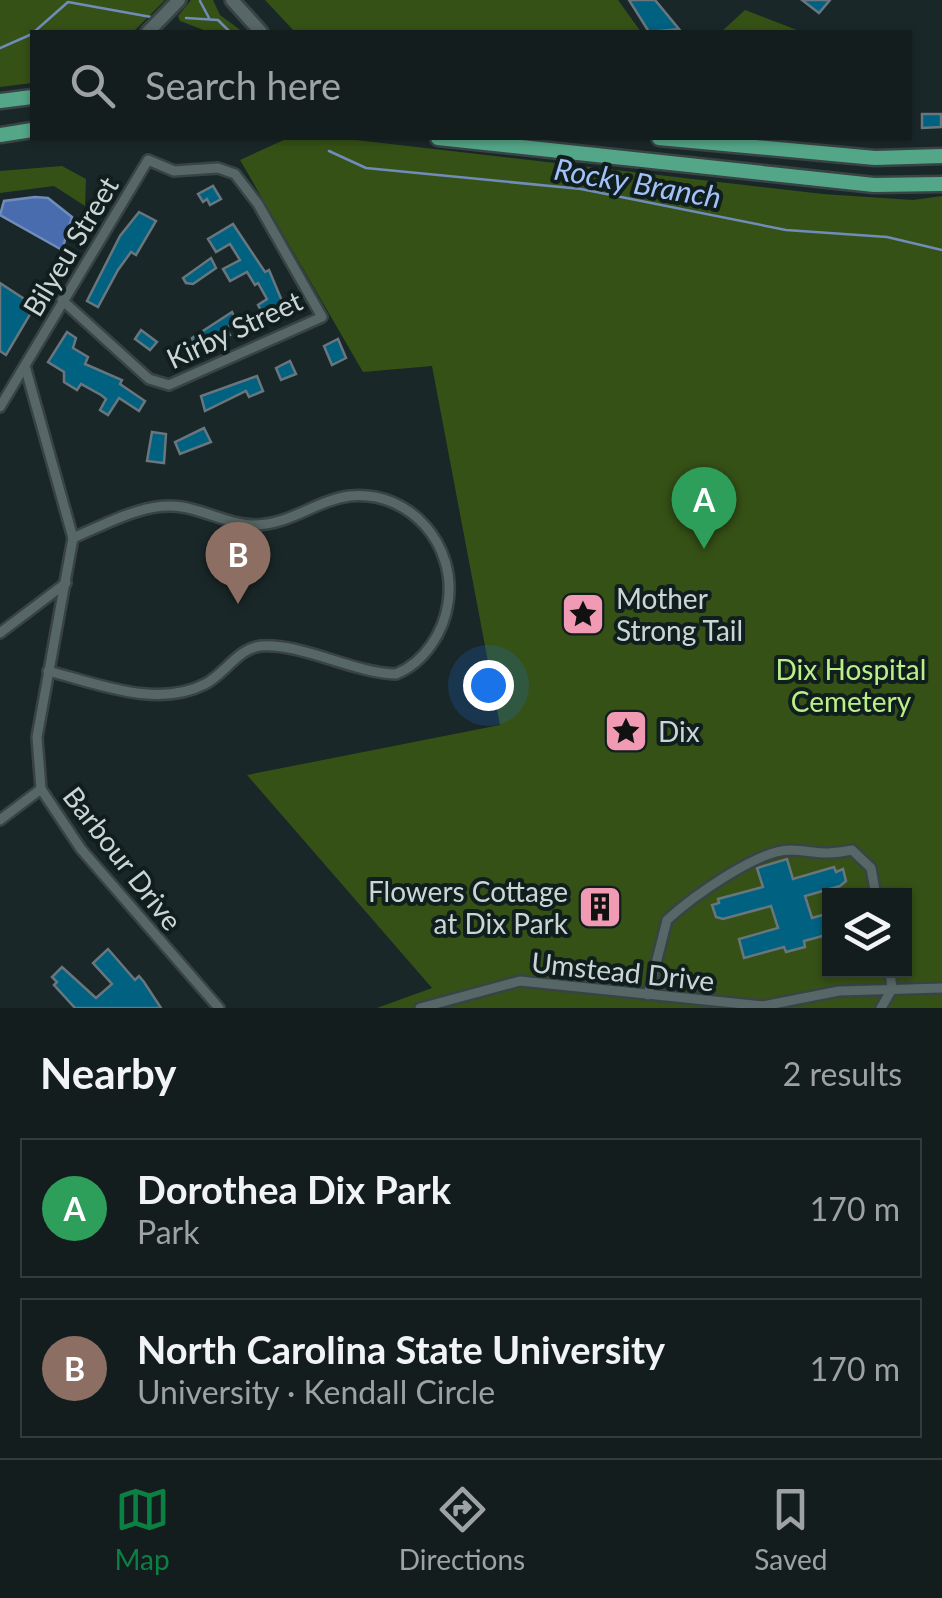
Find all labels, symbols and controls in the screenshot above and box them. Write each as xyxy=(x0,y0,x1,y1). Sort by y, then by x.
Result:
search box xyxy=(30,30,912,140)
icon: search xyxy=(65,58,120,113)
text: Search here xyxy=(145,62,341,108)
water label: Rocky Branch xyxy=(552,150,724,214)
street label: Bilyeu Street xyxy=(15,170,125,322)
street label: Kirby Street xyxy=(161,283,307,375)
pin: A xyxy=(672,466,736,549)
pin: B xyxy=(206,522,270,604)
place label: Mother Strong Tail xyxy=(616,581,743,647)
place icon: Mother Strong Tail xyxy=(560,591,606,637)
park label: Dix Hospital Cemetery xyxy=(776,652,926,718)
your location xyxy=(463,660,514,711)
place icon: Dix xyxy=(603,708,649,754)
place label: Dix xyxy=(658,714,700,748)
street label: Barbour Drive xyxy=(56,779,190,937)
place label: Flowers Cottage at Dix Park xyxy=(368,874,569,940)
building icon: Flowers Cottage at Dix Park xyxy=(577,884,623,930)
map controls xyxy=(822,888,912,978)
button: layers xyxy=(822,888,912,978)
street label: Umstead Drive xyxy=(530,944,716,998)
text: Nearby xyxy=(40,1048,177,1098)
text: 2 results xyxy=(783,1054,902,1093)
text: Dorothea Dix Park xyxy=(137,1166,451,1212)
text: A xyxy=(63,1189,86,1228)
text: 170 m xyxy=(810,1189,900,1228)
text: Park xyxy=(137,1212,200,1251)
text: North Carolina State University xyxy=(137,1326,665,1372)
text: B xyxy=(64,1349,85,1388)
text: 170 m xyxy=(810,1349,900,1388)
text: University · Kendall Circle xyxy=(137,1372,495,1411)
tab: Map xyxy=(115,1482,170,1576)
tab: Directions xyxy=(399,1482,525,1576)
tab: Saved xyxy=(754,1482,827,1576)

